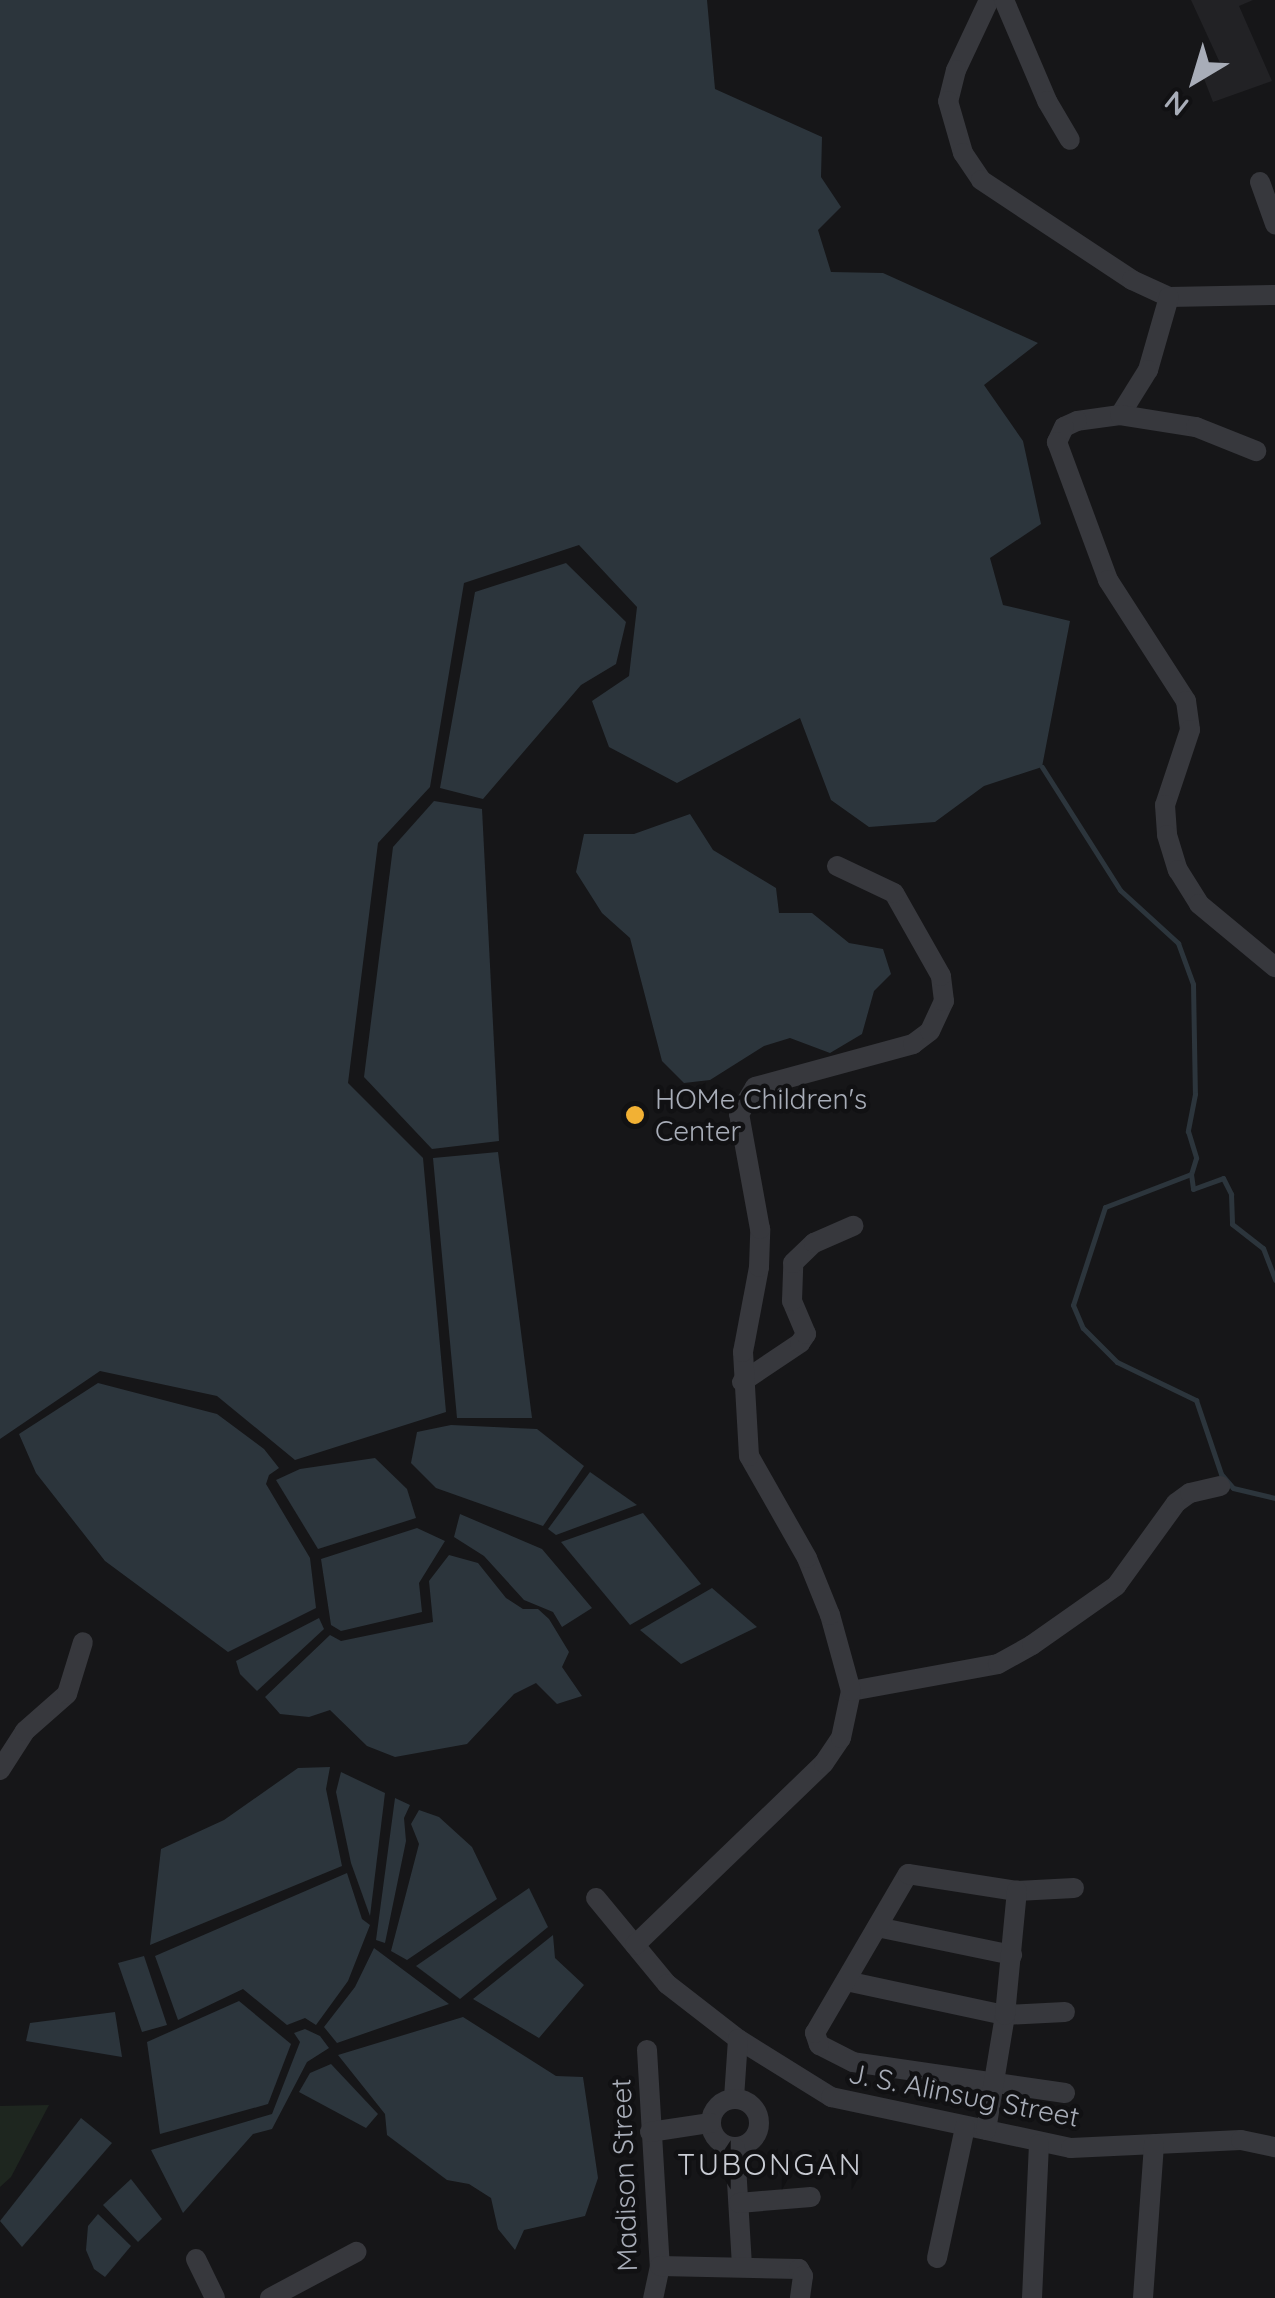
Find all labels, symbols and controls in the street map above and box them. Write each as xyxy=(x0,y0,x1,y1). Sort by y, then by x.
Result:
north arrow xyxy=(1145,30,1245,130)
text: N xyxy=(1157,84,1195,124)
place label: HOMe Children's Center xyxy=(655,1082,867,1148)
marker: HOMe Children's Center xyxy=(624,1104,646,1126)
street label: J. S. Alinsug Street xyxy=(846,2056,1082,2134)
street label: Madison Street xyxy=(604,2078,644,2272)
district label: TUBONGAN xyxy=(677,2146,863,2182)

